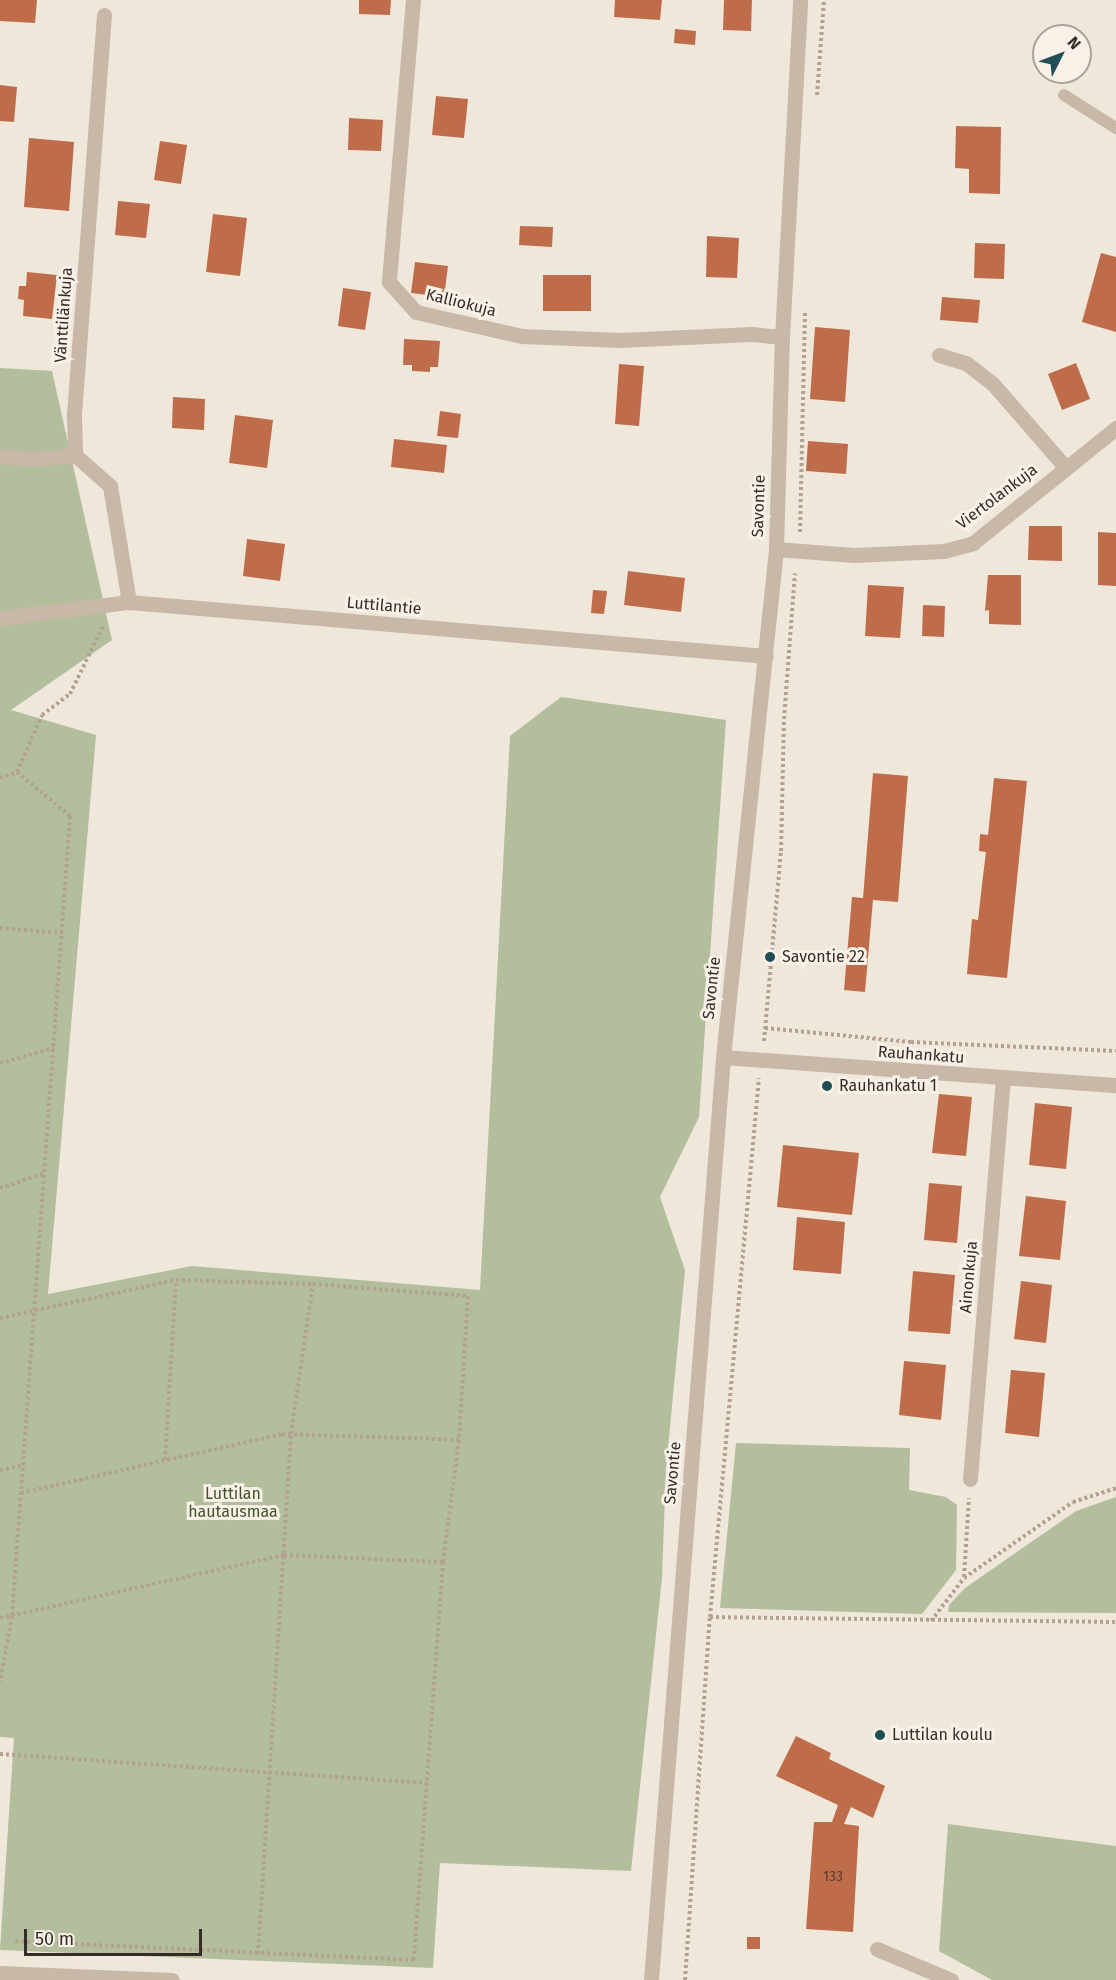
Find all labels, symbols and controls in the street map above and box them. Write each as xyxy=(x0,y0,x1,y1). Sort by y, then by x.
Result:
north arrow xyxy=(1032,24,1092,84)
text: N xyxy=(1064,33,1085,53)
street label: Vänttilänkuja xyxy=(51,267,77,363)
street label: Kalliokuja xyxy=(424,285,498,321)
street label: Viertolankuja xyxy=(953,460,1041,534)
street label: Savontie xyxy=(748,474,770,538)
street label: Luttilantie xyxy=(346,593,422,619)
place label: Savontie 22 xyxy=(782,947,865,967)
marker: Savontie 22 xyxy=(763,950,777,964)
street label: Savontie xyxy=(699,956,725,1020)
street label: Rauhankatu xyxy=(877,1042,965,1068)
place label: Rauhankatu 1 xyxy=(839,1076,937,1096)
marker: Rauhankatu 1 xyxy=(820,1079,834,1093)
street label: Ainonkuja xyxy=(956,1240,982,1314)
street label: Savontie xyxy=(661,1441,685,1505)
park label: Luttilan hautausmaa xyxy=(188,1484,278,1522)
place label: Luttilan koulu xyxy=(892,1725,993,1745)
marker: Luttilan koulu xyxy=(873,1728,887,1742)
house number: 133 xyxy=(823,1869,843,1885)
scale bar xyxy=(27,1917,206,1955)
text: 50 m xyxy=(35,1928,74,1950)

